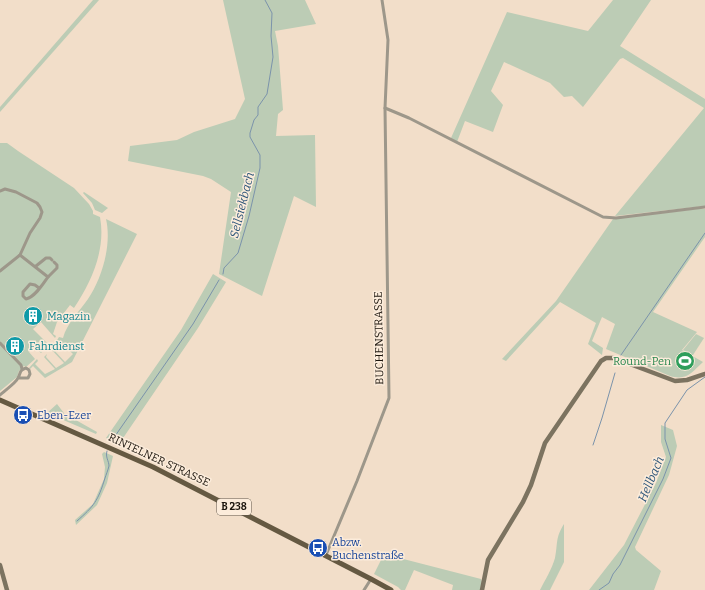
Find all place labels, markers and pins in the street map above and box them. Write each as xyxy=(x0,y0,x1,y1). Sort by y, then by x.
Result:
building icon: Magazin xyxy=(22,305,44,327)
place label: Magazin xyxy=(47,310,90,323)
building icon: Fahrdienst xyxy=(4,335,26,357)
place label: Fahrdienst xyxy=(29,340,84,353)
sports icon: Round-Pen xyxy=(674,350,696,372)
place label: Round-Pen xyxy=(613,355,671,368)
bus stop icon: Eben-Ezer xyxy=(12,404,34,426)
place label: Eben-Ezer xyxy=(37,409,91,422)
place label: Abzw. Buchenstraße xyxy=(332,536,404,562)
bus stop icon: Abzw. Buchenstraße xyxy=(307,537,329,559)

